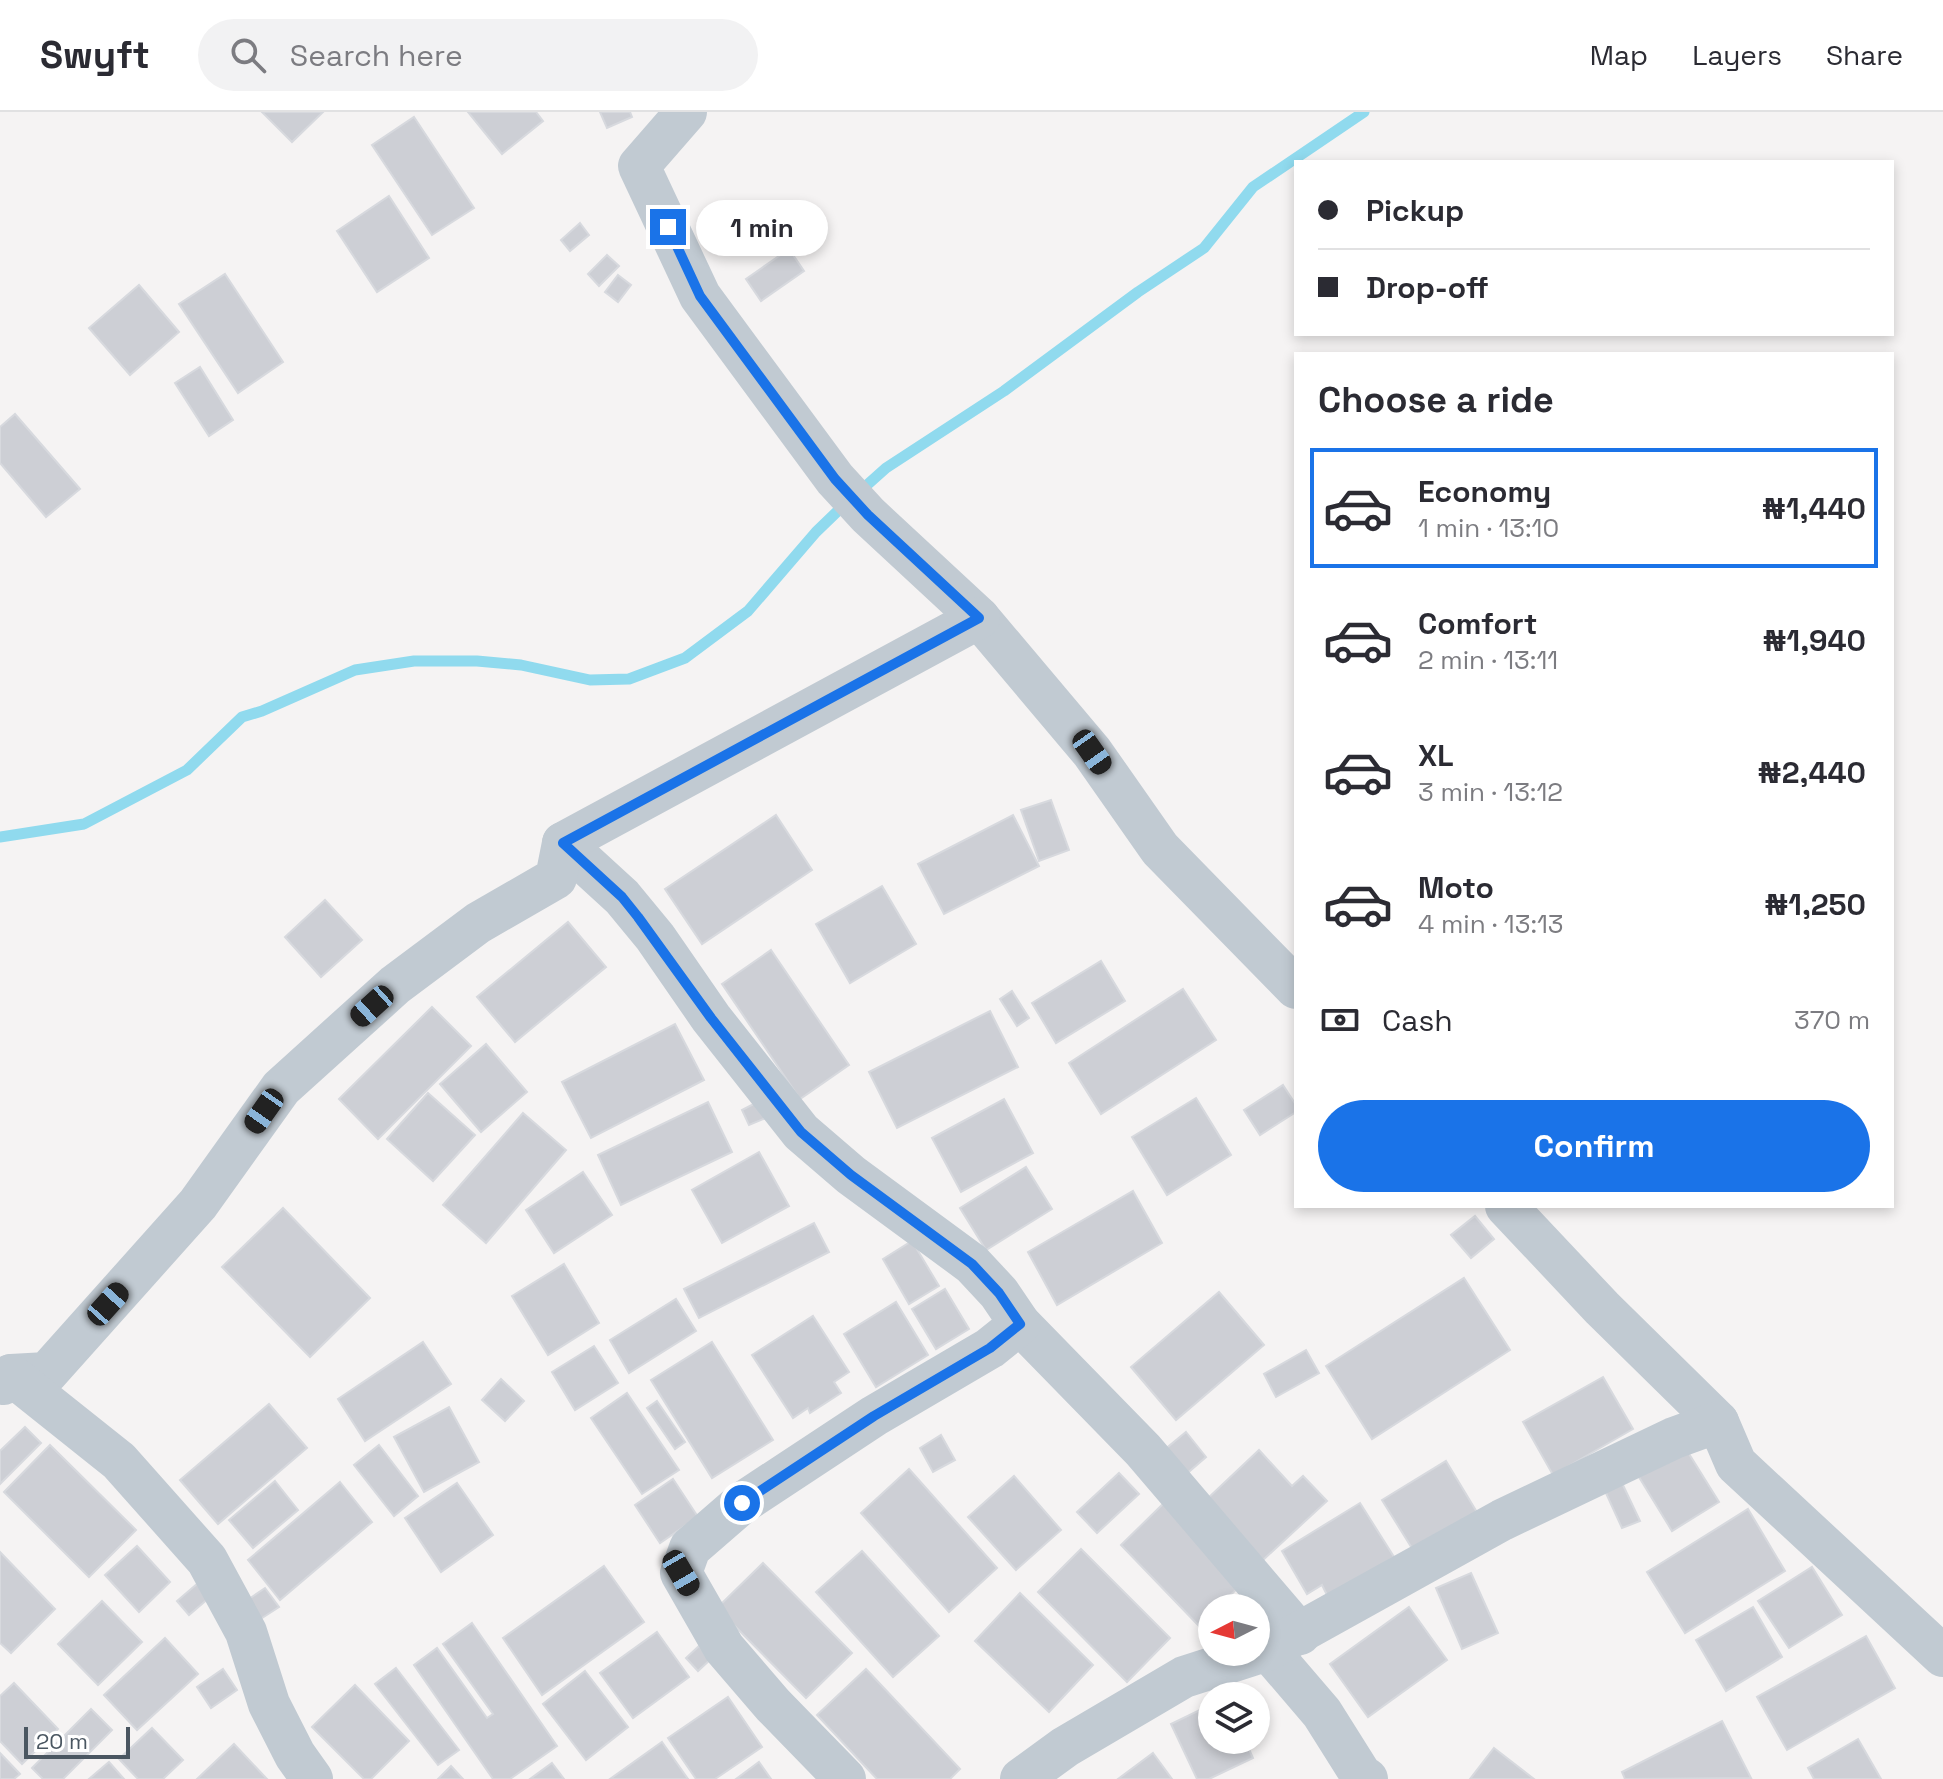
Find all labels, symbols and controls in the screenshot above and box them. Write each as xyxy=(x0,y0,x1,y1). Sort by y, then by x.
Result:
search box xyxy=(198,19,758,91)
text: Swyft xyxy=(40,31,150,79)
icon: search xyxy=(226,33,270,77)
text: Search here xyxy=(290,36,463,75)
text: Map xyxy=(1590,37,1648,73)
text: Layers xyxy=(1692,37,1782,73)
text: Share xyxy=(1826,37,1903,73)
text: Pickup xyxy=(1366,191,1464,230)
callout: 1 min xyxy=(696,199,828,255)
route end xyxy=(650,209,686,245)
text: 1 min xyxy=(730,211,794,245)
text: Drop-off xyxy=(1366,268,1489,307)
text: Choose a ride xyxy=(1318,377,1554,423)
icon: car xyxy=(1322,472,1394,544)
text: Economy xyxy=(1418,472,1551,511)
text: ₦1,440 xyxy=(1762,489,1866,528)
text: 1 min · 13:10 xyxy=(1418,511,1559,545)
icon: car xyxy=(1322,604,1394,676)
text: Comfort xyxy=(1418,604,1537,643)
text: ₦1,940 xyxy=(1762,621,1866,660)
text: 2 min · 13:11 xyxy=(1418,643,1558,677)
car xyxy=(1068,725,1116,779)
icon: car xyxy=(1322,736,1394,808)
text: XL xyxy=(1418,736,1454,775)
text: ₦2,440 xyxy=(1758,753,1866,792)
text: 3 min · 13:12 xyxy=(1418,775,1563,809)
icon: car xyxy=(1322,868,1394,940)
text: Moto xyxy=(1418,868,1494,907)
text: ₦1,250 xyxy=(1764,885,1866,924)
text: 4 min · 13:13 xyxy=(1418,907,1564,941)
car xyxy=(346,981,398,1031)
icon: cash xyxy=(1318,998,1362,1042)
text: Cash xyxy=(1382,1001,1453,1040)
text: 370 m xyxy=(1794,1003,1870,1037)
car xyxy=(240,1084,288,1138)
button: Confirm xyxy=(1318,1100,1870,1192)
car xyxy=(83,1278,133,1330)
route start xyxy=(724,1485,760,1521)
car xyxy=(659,1546,703,1600)
north arrow xyxy=(1198,1594,1270,1666)
map controls xyxy=(1198,1594,1270,1754)
button: layers xyxy=(1198,1682,1270,1754)
scale bar xyxy=(24,1723,130,1759)
text: 20 m xyxy=(36,1727,88,1755)

